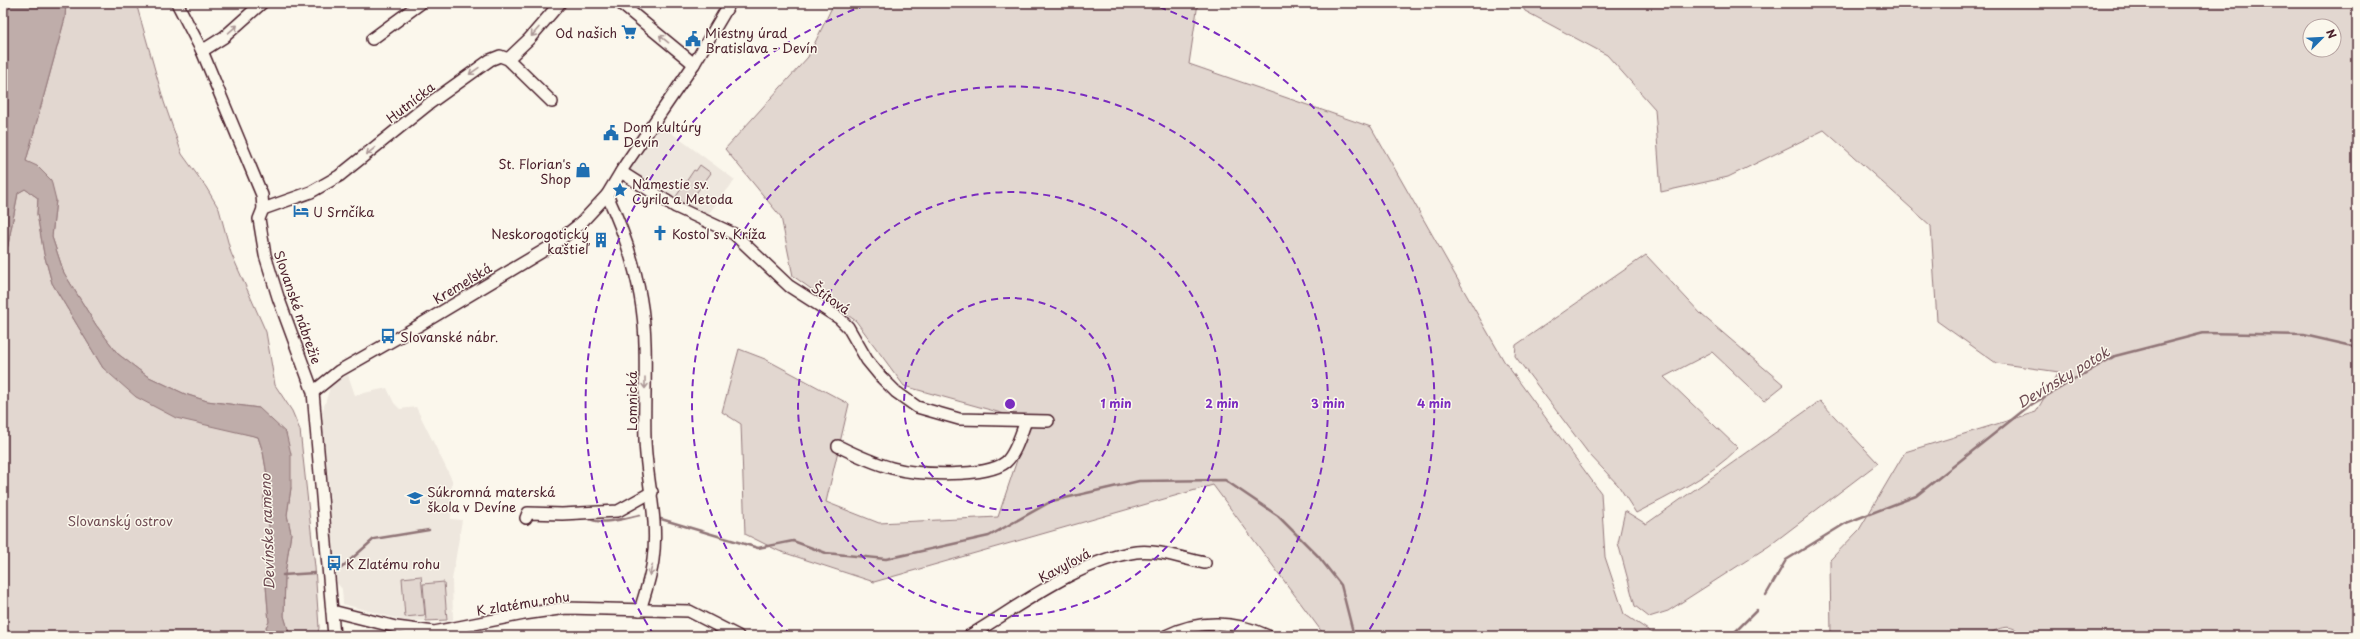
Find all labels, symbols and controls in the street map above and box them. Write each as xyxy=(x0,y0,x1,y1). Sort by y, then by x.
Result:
north arrow xyxy=(2302,18,2342,58)
place label: Od našich xyxy=(555,23,617,42)
supermarket icon: Od našich xyxy=(620,23,638,41)
place label: Miestny úrad Bratislava - Devín xyxy=(705,23,818,57)
one-way arrow xyxy=(228,25,238,34)
text: N xyxy=(2322,26,2341,41)
one-way arrow xyxy=(531,27,540,37)
public building icon: Miestny úrad Bratislava - Devín xyxy=(684,30,702,48)
one-way arrow xyxy=(659,35,670,43)
one-way arrow xyxy=(468,67,479,75)
street label: Hutnícka xyxy=(382,76,439,127)
place label: Dom kultúry Devín xyxy=(623,117,701,151)
public building icon: Dom kultúry Devín xyxy=(602,124,620,142)
one-way arrow xyxy=(366,147,376,156)
place label: St. Florian's Shop xyxy=(498,154,571,188)
shop icon: St. Florian's Shop xyxy=(574,161,592,179)
place label: Námestie sv. Cyrila a Metoda xyxy=(632,174,733,208)
place icon: Námestie sv. Cyrila a Metoda xyxy=(611,181,629,199)
hotel icon: U Srnčíka xyxy=(292,202,310,220)
place label: U Srnčíka xyxy=(313,202,375,221)
place label: Neskorogotický kaštieľ xyxy=(491,224,590,258)
church icon: Kostol sv. Kríža xyxy=(651,224,669,242)
place label: Kostol sv. Kríža xyxy=(672,224,767,243)
building icon: Neskorogotický kaštieľ xyxy=(592,231,610,249)
street label: Slovanské nábrežie xyxy=(270,248,326,366)
street label: Kremeľská xyxy=(429,258,496,308)
street label: Štítová xyxy=(808,278,854,318)
bus stop icon: Slovanské nábr. xyxy=(379,327,397,345)
place label: Slovanské nábr. xyxy=(400,327,498,346)
water label: Devínsky potok xyxy=(2013,341,2113,413)
street label: Lomnická xyxy=(622,370,641,431)
one-way arrow xyxy=(641,376,649,389)
text: 1 min xyxy=(1100,394,1132,412)
text: 2 min xyxy=(1205,394,1239,412)
text: 3 min xyxy=(1311,394,1345,412)
text: 4 min xyxy=(1417,394,1451,412)
centre of rings xyxy=(1003,397,1017,411)
water label: Devínske rameno xyxy=(254,472,280,590)
place label: Súkromná materská škola v Devíne xyxy=(427,482,556,516)
school or university icon: Súkromná materská škola v Devíne xyxy=(406,489,424,507)
park label: Slovanský ostrov xyxy=(67,511,173,530)
street label: Kavyľová xyxy=(1035,543,1093,587)
bus stop icon: K Zlatému rohu xyxy=(325,554,343,572)
place label: K Zlatému rohu xyxy=(346,554,440,573)
one-way arrow xyxy=(646,563,654,576)
street label: K zlatému rohu xyxy=(475,586,571,620)

